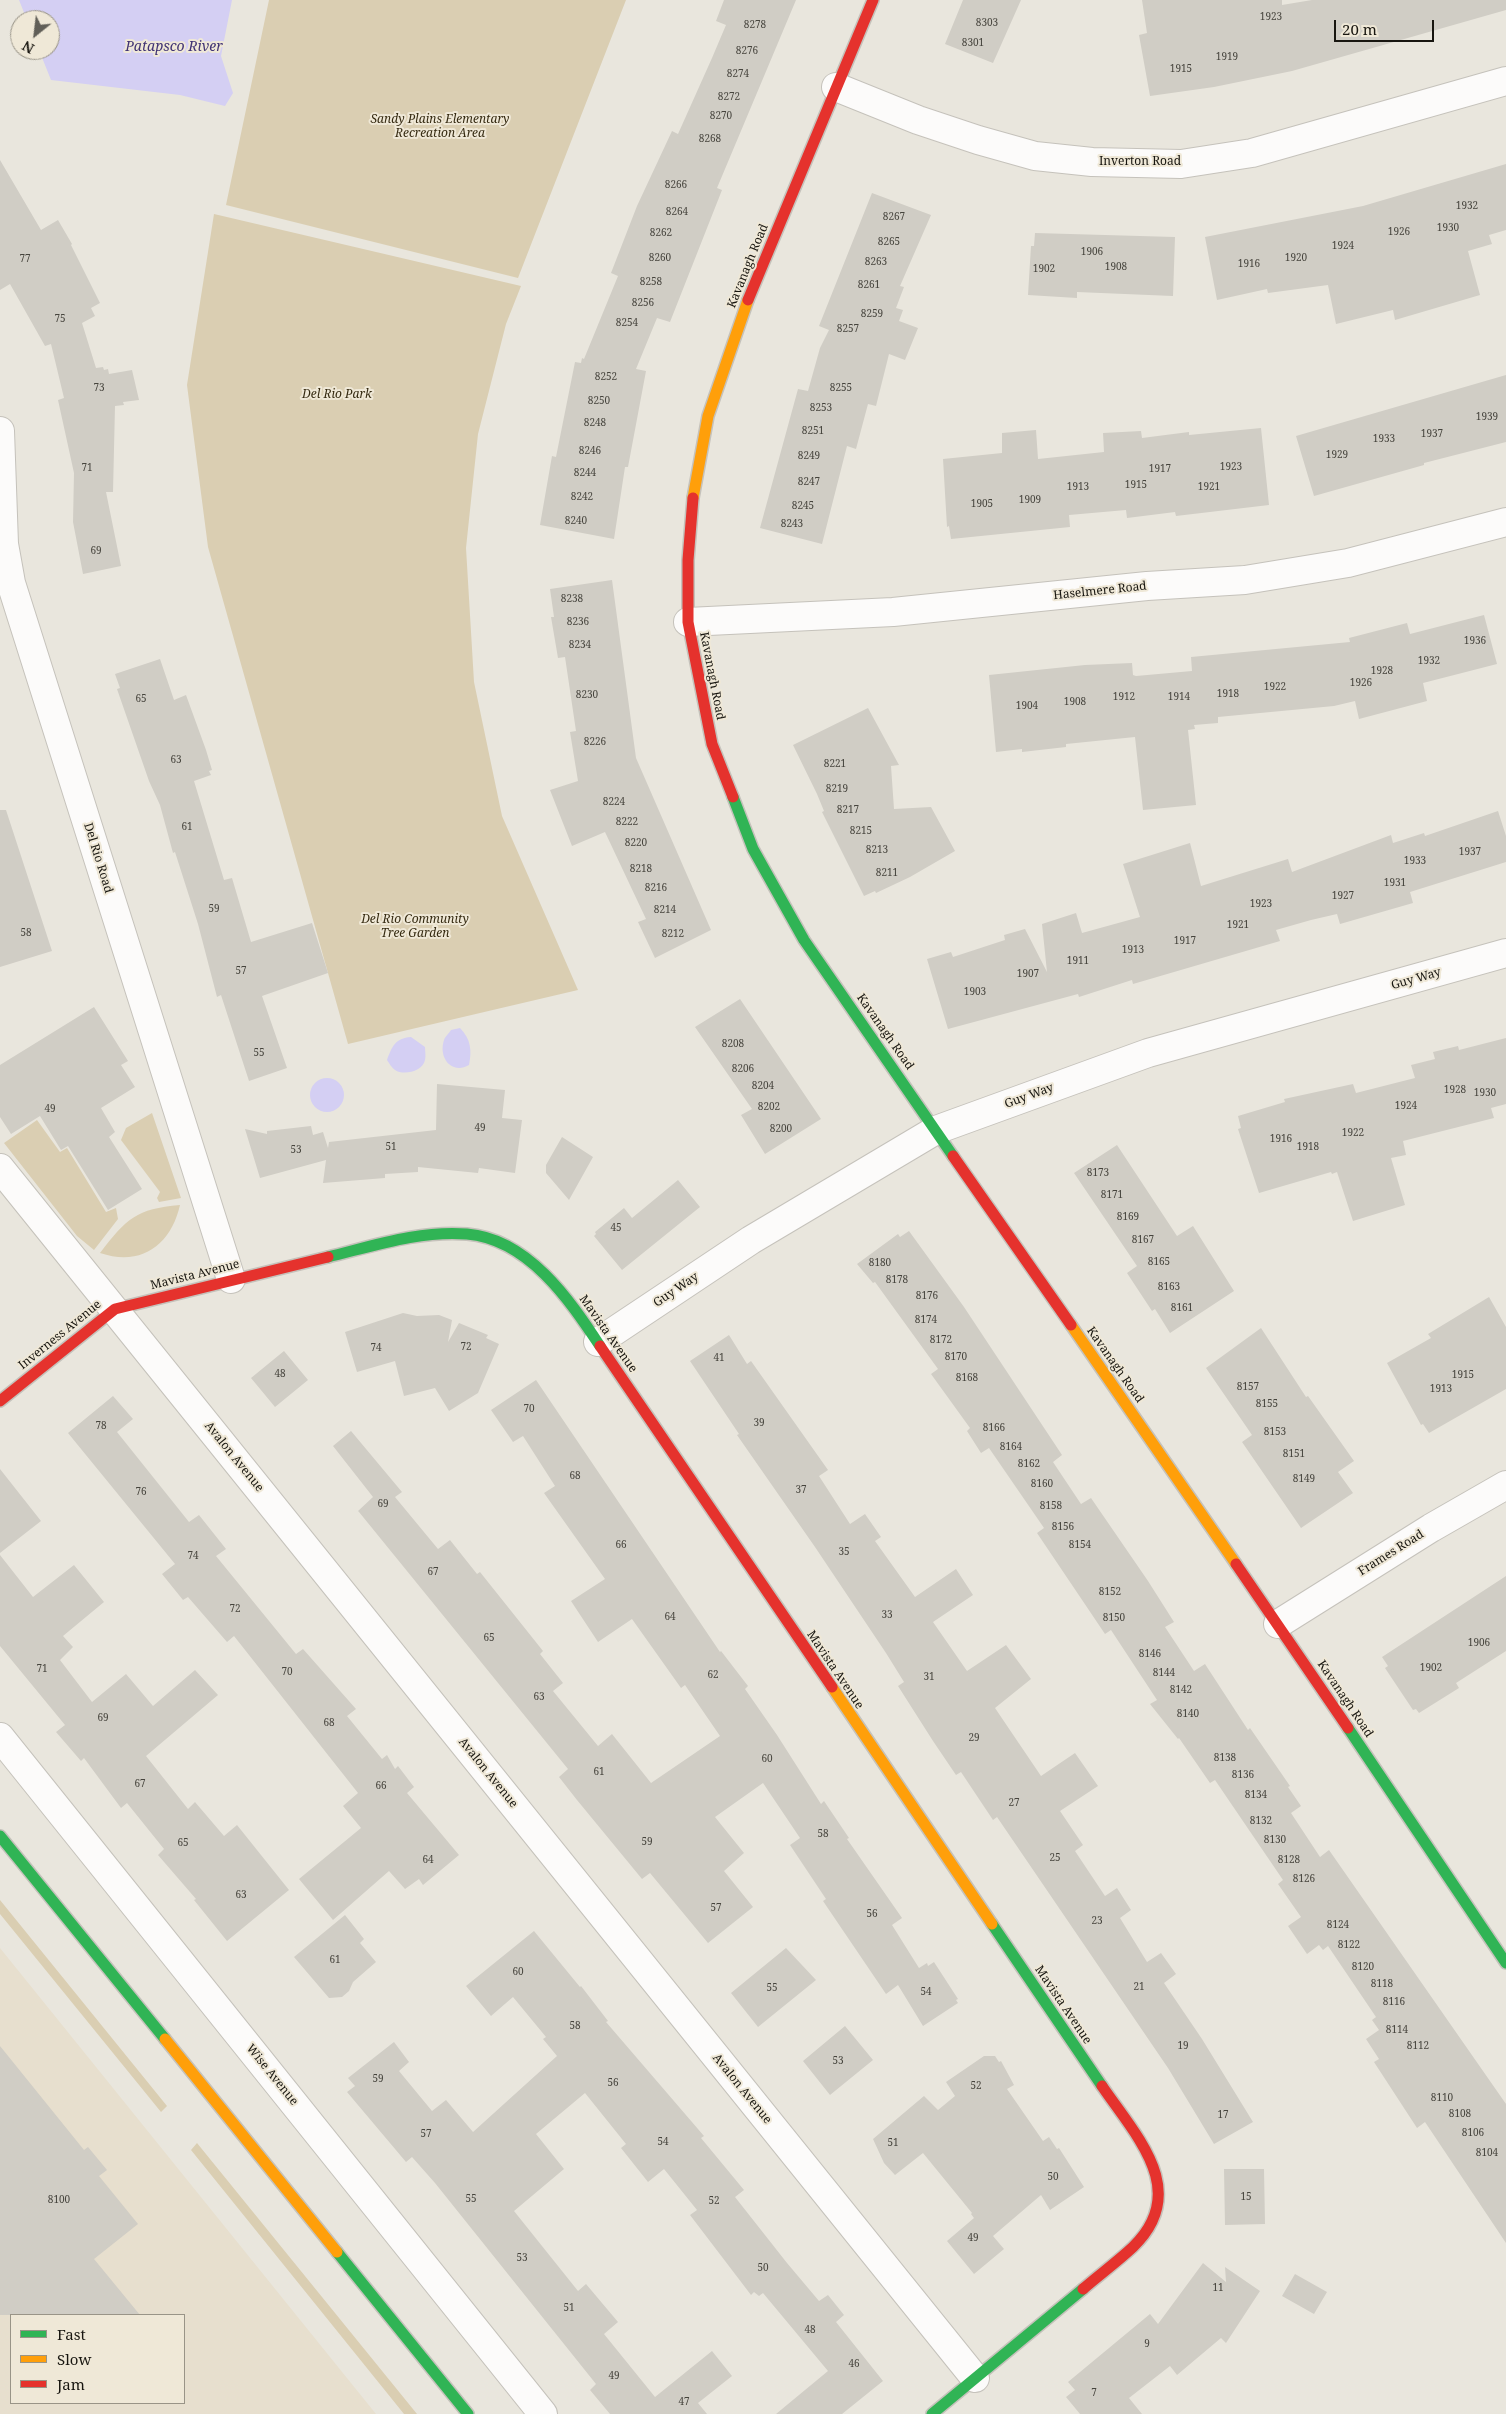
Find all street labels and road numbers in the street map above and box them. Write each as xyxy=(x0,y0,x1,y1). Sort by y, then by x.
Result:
street label: Inverton Road xyxy=(1099,155,1181,169)
street label: Kavanagh Road xyxy=(725,222,771,310)
street label: Haselmere Road xyxy=(1053,579,1147,603)
street label: Kavanagh Road xyxy=(696,631,728,721)
street label: Del Rio Road xyxy=(80,821,116,895)
street label: Guy Way xyxy=(1389,965,1443,993)
street label: Kavanagh Road xyxy=(853,991,917,1073)
street label: Guy Way xyxy=(1003,1080,1055,1112)
street label: Mavista Avenue xyxy=(149,1257,241,1293)
street label: Guy Way xyxy=(651,1270,701,1310)
street label: Mavista Avenue xyxy=(576,1293,640,1375)
street label: Inverness Avenue xyxy=(16,1297,104,1373)
street label: Kavanagh Road xyxy=(1083,1324,1147,1406)
street label: Avalon Avenue xyxy=(201,1419,267,1495)
street label: Frames Road xyxy=(1356,1527,1426,1579)
street label: Mavista Avenue xyxy=(804,1628,866,1712)
street label: Kavanagh Road xyxy=(1314,1658,1376,1740)
street label: Avalon Avenue xyxy=(455,1735,521,1811)
street label: Mavista Avenue xyxy=(1032,1963,1094,2047)
street label: Wise Avenue xyxy=(243,2042,301,2108)
street label: Avalon Avenue xyxy=(709,2051,775,2127)

